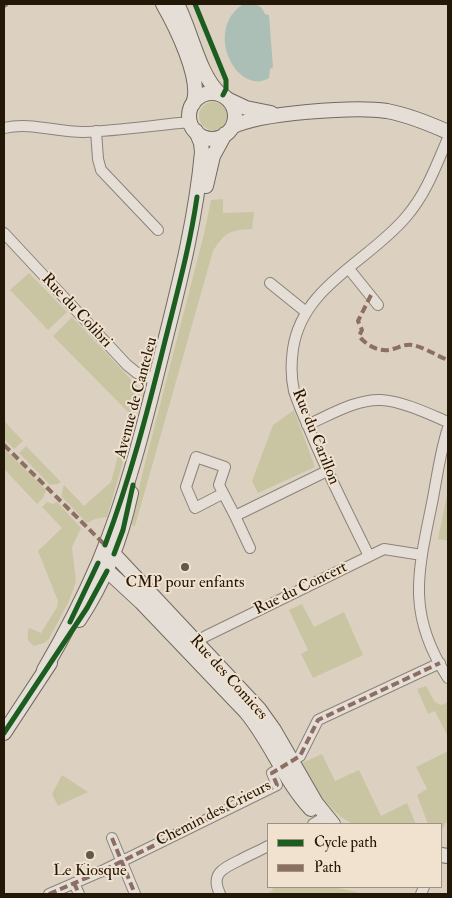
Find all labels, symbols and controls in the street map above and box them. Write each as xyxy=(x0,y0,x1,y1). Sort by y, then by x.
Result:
street label: Rue du Colibri xyxy=(37,270,115,352)
street label: Avenue de Canteleu xyxy=(112,335,162,461)
street label: Rue du Carillon xyxy=(287,386,343,488)
street label: Rue du Concert xyxy=(251,558,351,620)
marker: CMP pour enfants xyxy=(179,561,191,573)
place label: CMP pour enfants xyxy=(126,574,244,594)
street label: Rue des Comices xyxy=(185,632,271,724)
street label: Chemin des Crieurs xyxy=(153,777,275,851)
legend xyxy=(267,823,442,888)
text: Cycle path xyxy=(314,833,377,852)
marker: Le Kiosque xyxy=(84,849,96,861)
text: Path xyxy=(314,858,341,877)
place label: Le Kiosque xyxy=(53,862,127,882)

